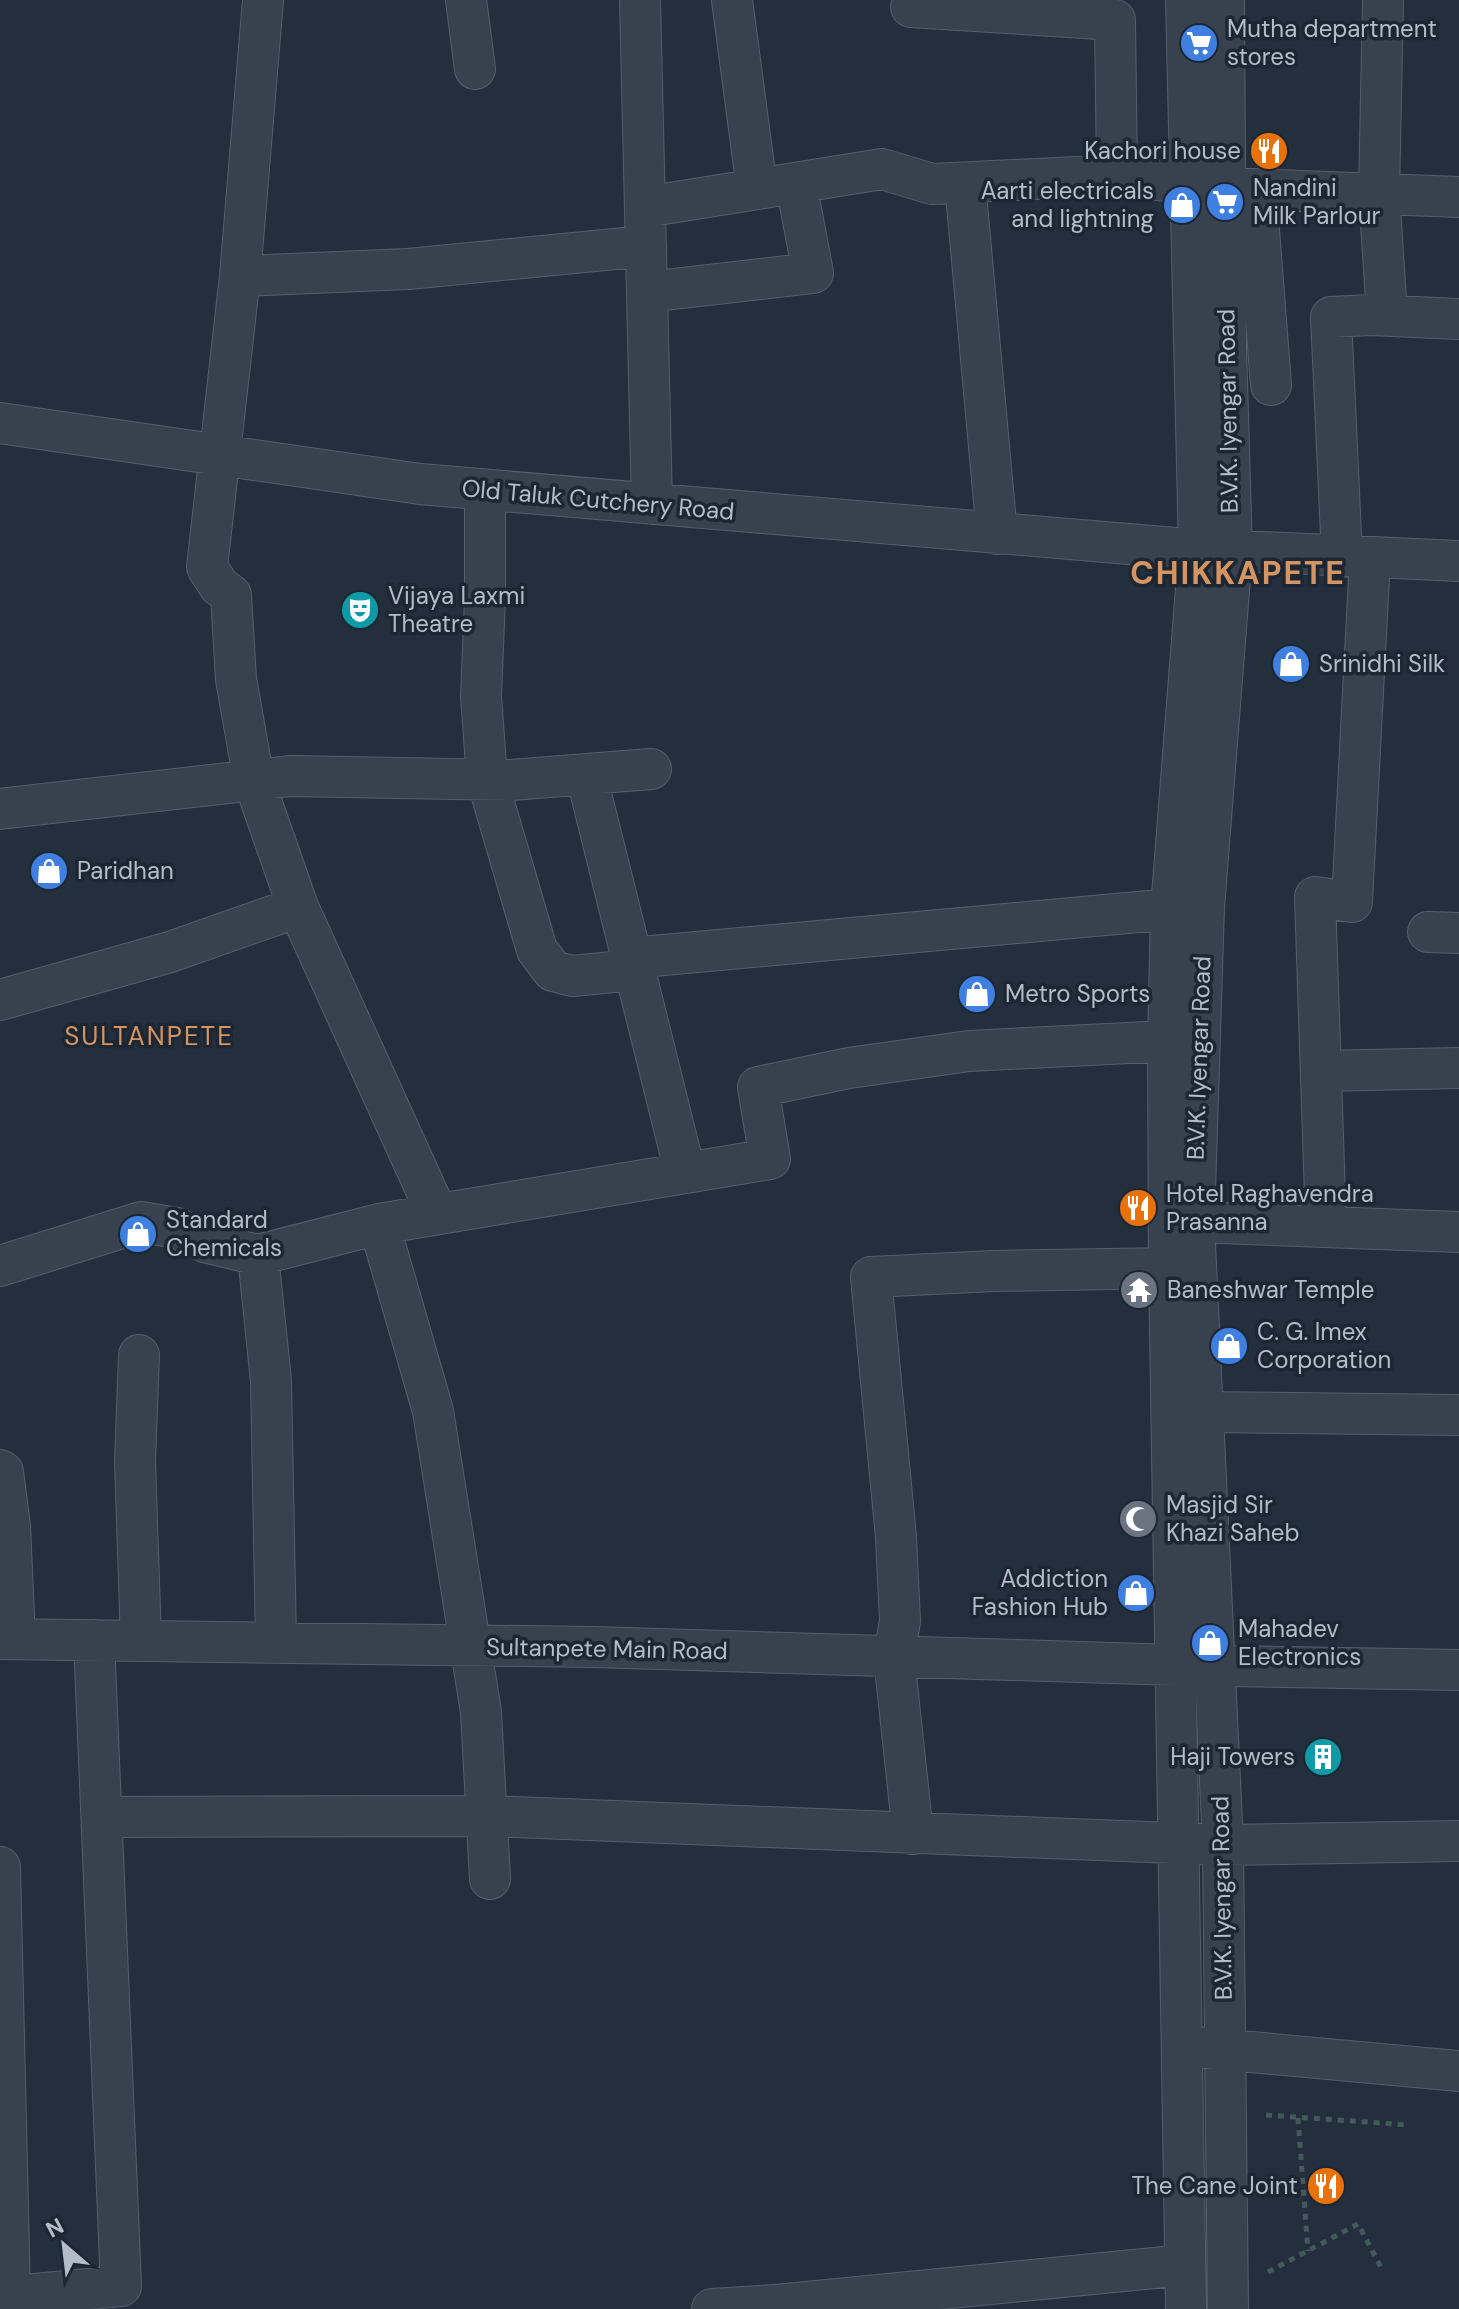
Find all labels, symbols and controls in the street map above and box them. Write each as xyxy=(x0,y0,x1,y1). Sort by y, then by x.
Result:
place label: Mutha department stores xyxy=(1227,13,1437,72)
supermarket icon: Mutha department stores xyxy=(1178,22,1220,64)
restaurant icon: Kachori house xyxy=(1248,130,1290,172)
place label: Kachori house xyxy=(1084,135,1241,166)
place label: Nandini Milk Parlour xyxy=(1253,172,1380,231)
place label: Aarti electricals and lightning xyxy=(981,175,1154,234)
supermarket icon: Nandini Milk Parlour xyxy=(1204,181,1246,223)
shop icon: Aarti electricals and lightning xyxy=(1161,184,1203,226)
street label: B.V.K. Iyengar Road xyxy=(1210,309,1245,513)
street label: Old Taluk Cutchery Road xyxy=(461,472,736,527)
district label: CHIKKAPETE xyxy=(1130,552,1346,594)
place label: Vijaya Laxmi Theatre xyxy=(388,580,525,639)
theatre icon: Vijaya Laxmi Theatre xyxy=(339,589,381,631)
shop icon: Srinidhi Silk xyxy=(1270,643,1312,685)
place label: Srinidhi Silk xyxy=(1319,648,1445,679)
shop icon: Paridhan xyxy=(28,850,70,892)
place label: Paridhan xyxy=(77,855,174,886)
street label: B.V.K. Iyengar Road xyxy=(1179,955,1218,1161)
shop icon: Metro Sports xyxy=(956,973,998,1015)
place label: Metro Sports xyxy=(1005,978,1150,1009)
district label: SULTANPETE xyxy=(64,1019,234,1053)
place label: Hotel Raghavendra Prasanna xyxy=(1166,1178,1374,1237)
restaurant icon: Hotel Raghavendra Prasanna xyxy=(1117,1187,1159,1229)
place label: Standard Chemicals xyxy=(166,1204,282,1263)
shop icon: Standard Chemicals xyxy=(117,1213,159,1255)
temple icon: Baneshwar Temple xyxy=(1118,1269,1160,1311)
place label: Baneshwar Temple xyxy=(1167,1274,1374,1305)
place label: C. G. Imex Corporation xyxy=(1257,1316,1391,1375)
shop icon: C. G. Imex Corporation xyxy=(1208,1325,1250,1367)
place label: Masjid Sir Khazi Saheb xyxy=(1166,1489,1299,1548)
mosque icon: Masjid Sir Khazi Saheb xyxy=(1117,1498,1159,1540)
place label: Addiction Fashion Hub xyxy=(972,1563,1108,1622)
shop icon: Addiction Fashion Hub xyxy=(1115,1572,1157,1614)
place label: Mahadev Electronics xyxy=(1238,1613,1361,1672)
shop icon: Mahadev Electronics xyxy=(1189,1622,1231,1664)
street label: Sultanpete Main Road xyxy=(486,1631,728,1666)
building icon: Haji Towers xyxy=(1302,1736,1344,1778)
place label: Haji Towers xyxy=(1170,1741,1295,1772)
street label: B.V.K. Iyengar Road xyxy=(1204,1796,1239,2000)
restaurant icon: The Cane Joint xyxy=(1305,2165,1347,2207)
place label: The Cane Joint xyxy=(1131,2170,1298,2201)
north arrow xyxy=(24,2205,104,2285)
text: N xyxy=(41,2211,69,2244)

